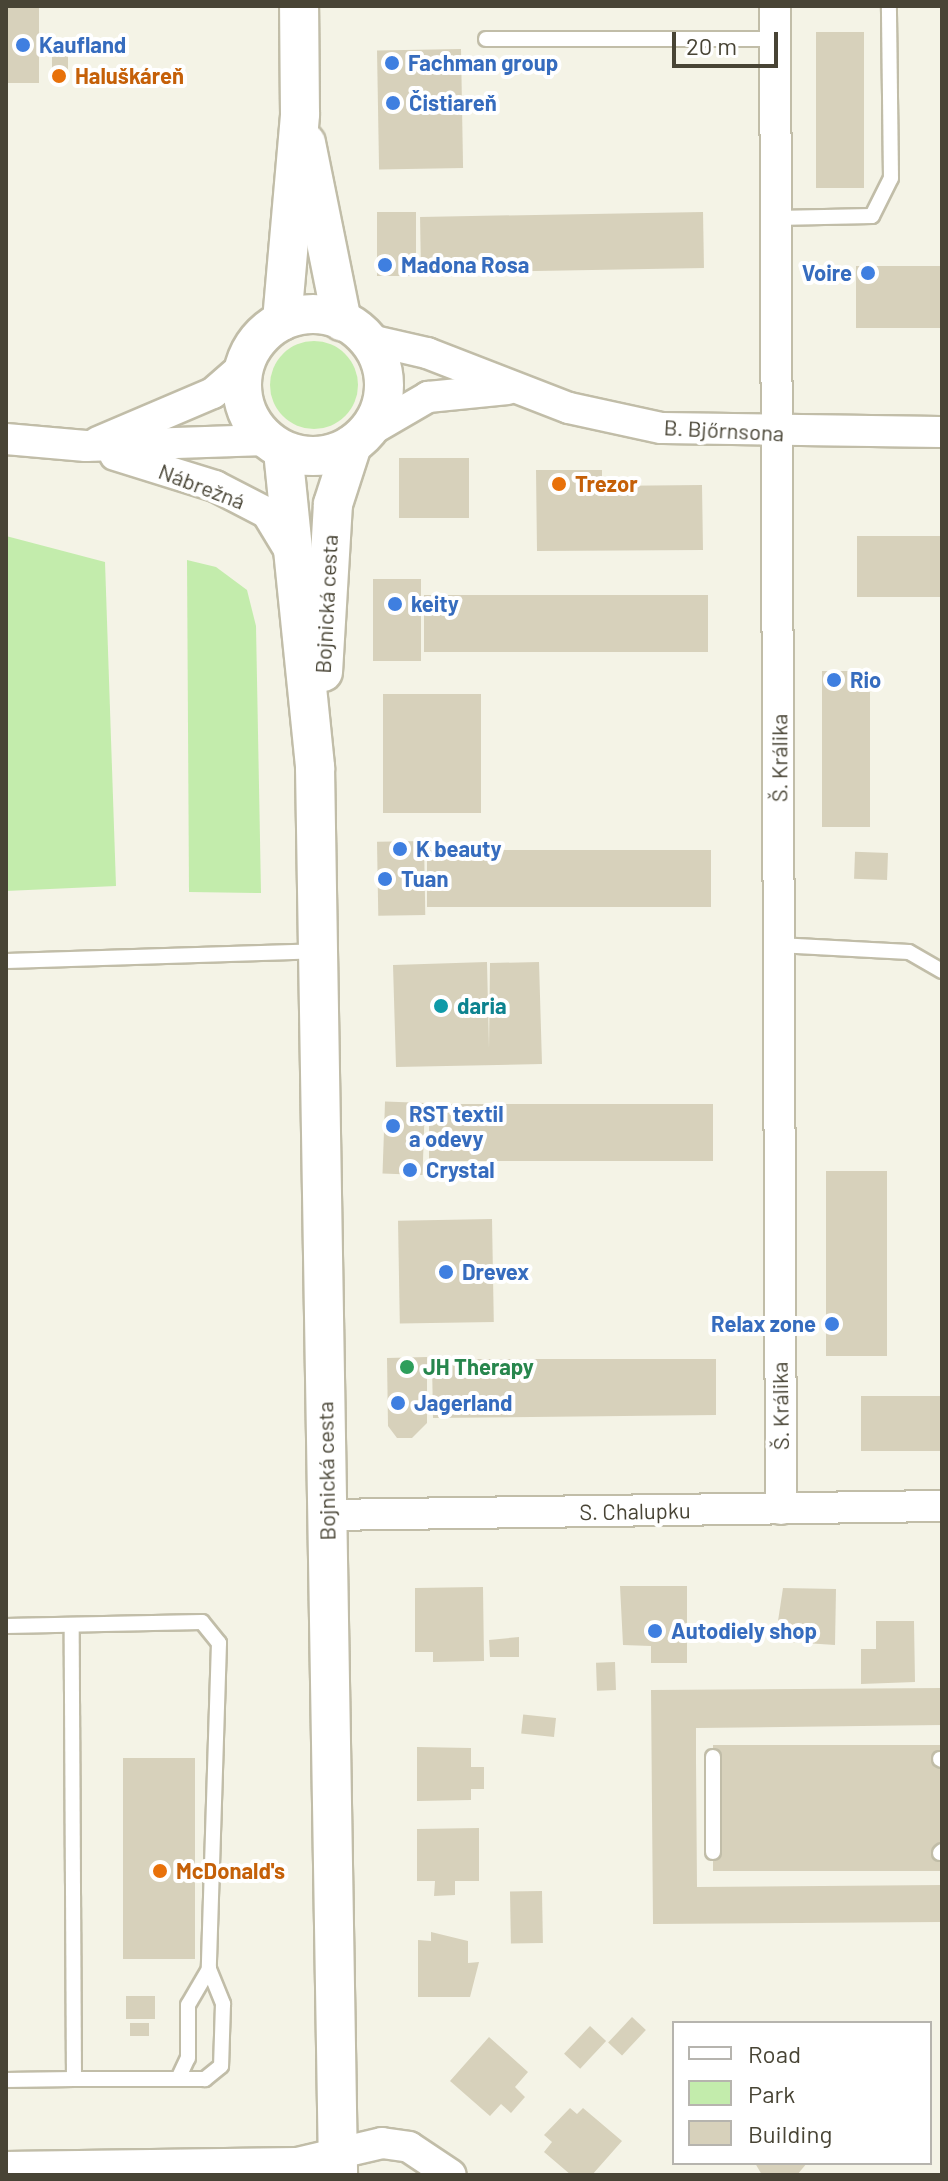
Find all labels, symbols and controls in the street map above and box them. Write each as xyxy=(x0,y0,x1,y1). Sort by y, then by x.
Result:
scale bar xyxy=(676,16,782,66)
text: 20 m xyxy=(686,31,737,60)
place label: Kaufland xyxy=(39,32,126,58)
marker: Kaufland xyxy=(14,36,32,54)
place label: Fachman group xyxy=(408,50,558,76)
marker: Fachman group xyxy=(383,54,401,72)
place label: Haluškáreň xyxy=(75,63,184,89)
marker: Haluškáreň xyxy=(50,67,68,85)
place label: Čistiareň xyxy=(409,90,497,116)
marker: Čistiareň xyxy=(384,94,402,112)
place label: Madona Rosa xyxy=(401,252,529,278)
marker: Madona Rosa xyxy=(376,256,394,274)
place label: Voire xyxy=(802,260,852,286)
marker: Voire xyxy=(859,264,877,282)
street label: B. Bjőrnsona xyxy=(663,414,785,446)
street label: Nábrežná xyxy=(155,457,249,515)
place label: Trezor xyxy=(575,471,638,497)
marker: Trezor xyxy=(550,475,568,493)
street label: Bojnická cesta xyxy=(309,534,343,674)
place label: keity xyxy=(411,591,459,617)
marker: keity xyxy=(386,595,404,613)
place label: Rio xyxy=(850,667,881,693)
marker: Rio xyxy=(825,671,843,689)
street label: Š. Králika xyxy=(766,714,792,802)
place label: K beauty xyxy=(416,836,502,862)
marker: K beauty xyxy=(391,840,409,858)
place label: Tuan xyxy=(401,866,448,892)
marker: Tuan xyxy=(376,870,394,888)
place label: daria xyxy=(457,993,507,1019)
marker: daria xyxy=(432,997,450,1015)
place label: RST textil a odevy xyxy=(409,1100,504,1152)
marker: RST textil a odevy xyxy=(384,1117,402,1135)
place label: Crystal xyxy=(426,1157,495,1183)
marker: Crystal xyxy=(401,1161,419,1179)
place label: Drevex xyxy=(462,1259,529,1285)
marker: Drevex xyxy=(437,1263,455,1281)
place label: Relax zone xyxy=(711,1311,816,1337)
marker: Relax zone xyxy=(823,1315,841,1333)
place label: JH Therapy xyxy=(423,1354,534,1380)
marker: JH Therapy xyxy=(398,1358,416,1376)
street label: Š. Králika xyxy=(766,1362,794,1450)
place label: Jagerland xyxy=(414,1390,513,1416)
marker: Jagerland xyxy=(389,1394,407,1412)
street label: Bojnická cesta xyxy=(312,1401,340,1541)
street label: S. Chalupku xyxy=(579,1497,691,1525)
place label: Autodiely shop xyxy=(671,1618,817,1644)
marker: Autodiely shop xyxy=(646,1622,664,1640)
place label: McDonald's xyxy=(176,1858,285,1884)
marker: McDonald's xyxy=(151,1862,169,1880)
legend xyxy=(672,2021,932,2165)
text: Road xyxy=(748,2039,801,2068)
text: Park xyxy=(748,2079,795,2108)
text: Building xyxy=(748,2119,832,2148)

